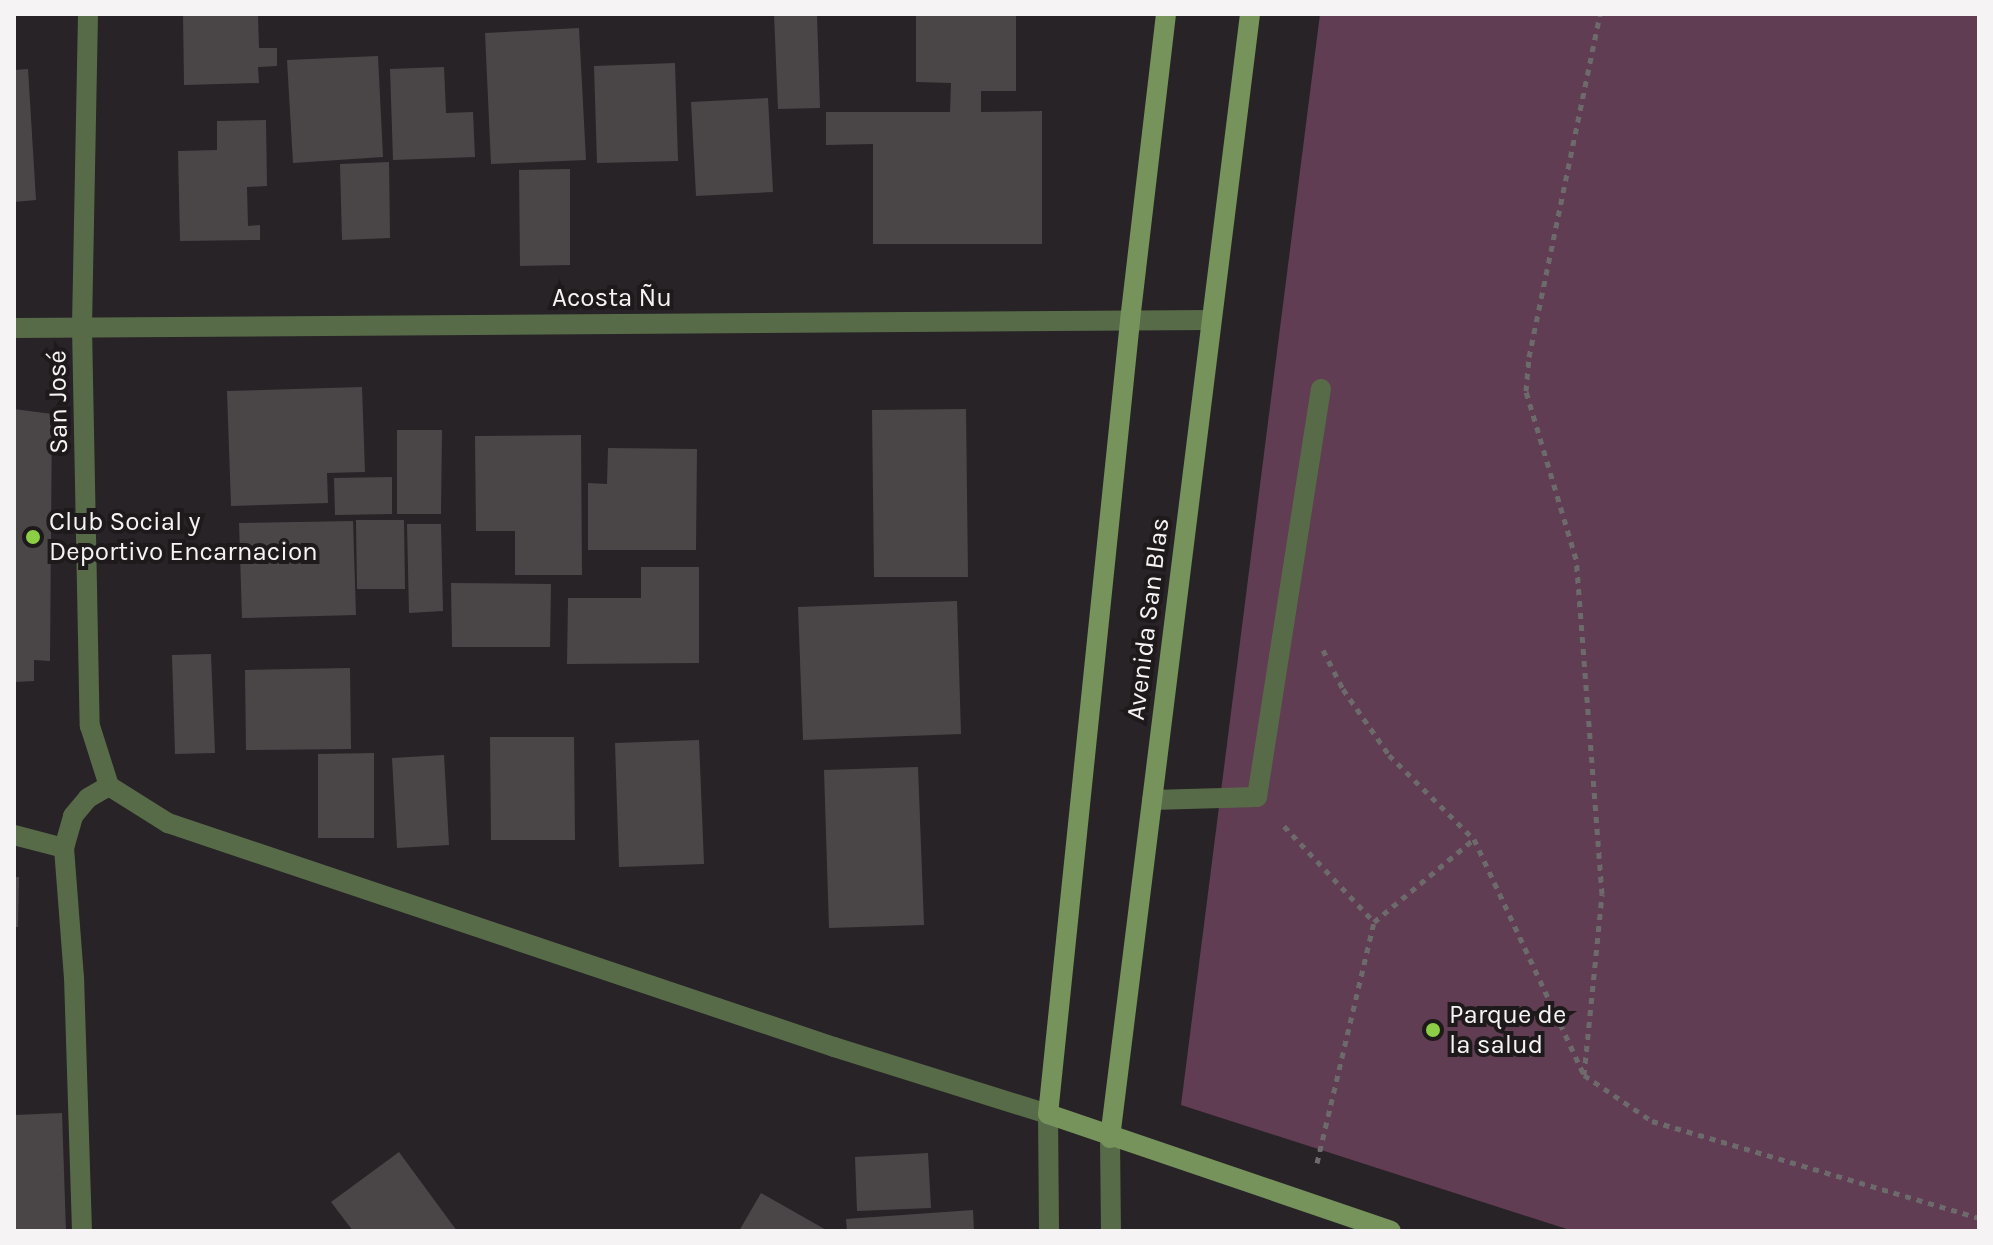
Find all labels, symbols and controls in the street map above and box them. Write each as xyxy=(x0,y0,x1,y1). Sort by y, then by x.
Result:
street label: Acosta Ñu xyxy=(552,282,672,314)
street label: San José xyxy=(41,350,75,454)
place label: Club Social y Deportivo Encarnacion xyxy=(49,506,318,568)
street label: Avenida San Blas xyxy=(1120,516,1176,722)
marker: Club Social y Deportivo Encarnacion xyxy=(24,528,42,546)
place label: Parque de la salud xyxy=(1449,999,1566,1060)
marker: Parque de la salud xyxy=(1424,1021,1442,1039)

